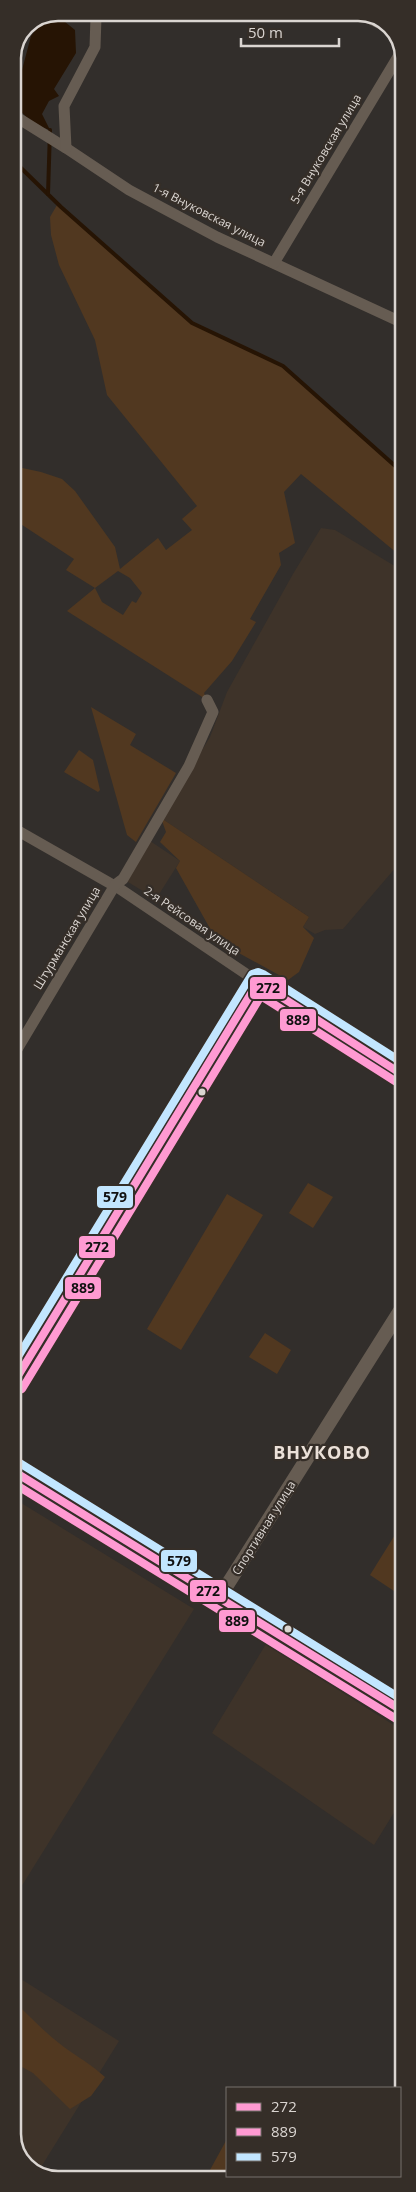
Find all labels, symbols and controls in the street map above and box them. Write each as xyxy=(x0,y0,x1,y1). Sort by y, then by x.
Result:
scale bar xyxy=(241,15,338,47)
text: 50 m xyxy=(248,22,283,42)
street label: 5-я Внуковская улица xyxy=(286,91,365,207)
street label: 1-я Внуковская улица xyxy=(150,179,269,251)
street label: 2-я Рейсовая улица xyxy=(141,882,244,959)
street label: Штурманская улица xyxy=(29,883,104,992)
line badge: 272 xyxy=(249,976,287,1000)
text: 272 xyxy=(256,978,280,997)
line badge: 889 xyxy=(279,1008,317,1032)
text: 889 xyxy=(286,1010,310,1029)
unlabelled marker xyxy=(197,1087,207,1097)
line badge: 579 xyxy=(96,1185,134,1209)
text: 579 xyxy=(103,1187,127,1206)
line badge: 272 xyxy=(78,1235,116,1259)
text: 272 xyxy=(85,1237,109,1256)
line badge: 889 xyxy=(64,1276,102,1300)
text: 889 xyxy=(71,1278,95,1297)
district label: ВНУКОВО xyxy=(273,1440,371,1464)
street label: Спортивная улица xyxy=(228,1477,300,1578)
line badge: 579 xyxy=(160,1549,198,1573)
text: 579 xyxy=(167,1551,191,1570)
line badge: 272 xyxy=(189,1579,227,1603)
text: 272 xyxy=(196,1581,220,1600)
line badge: 889 xyxy=(218,1609,256,1633)
text: 889 xyxy=(225,1611,249,1630)
unlabelled marker xyxy=(283,1624,293,1634)
legend xyxy=(226,2087,401,2177)
text: 272 xyxy=(271,2096,297,2116)
text: 889 xyxy=(271,2121,297,2141)
text: 579 xyxy=(271,2146,297,2166)

